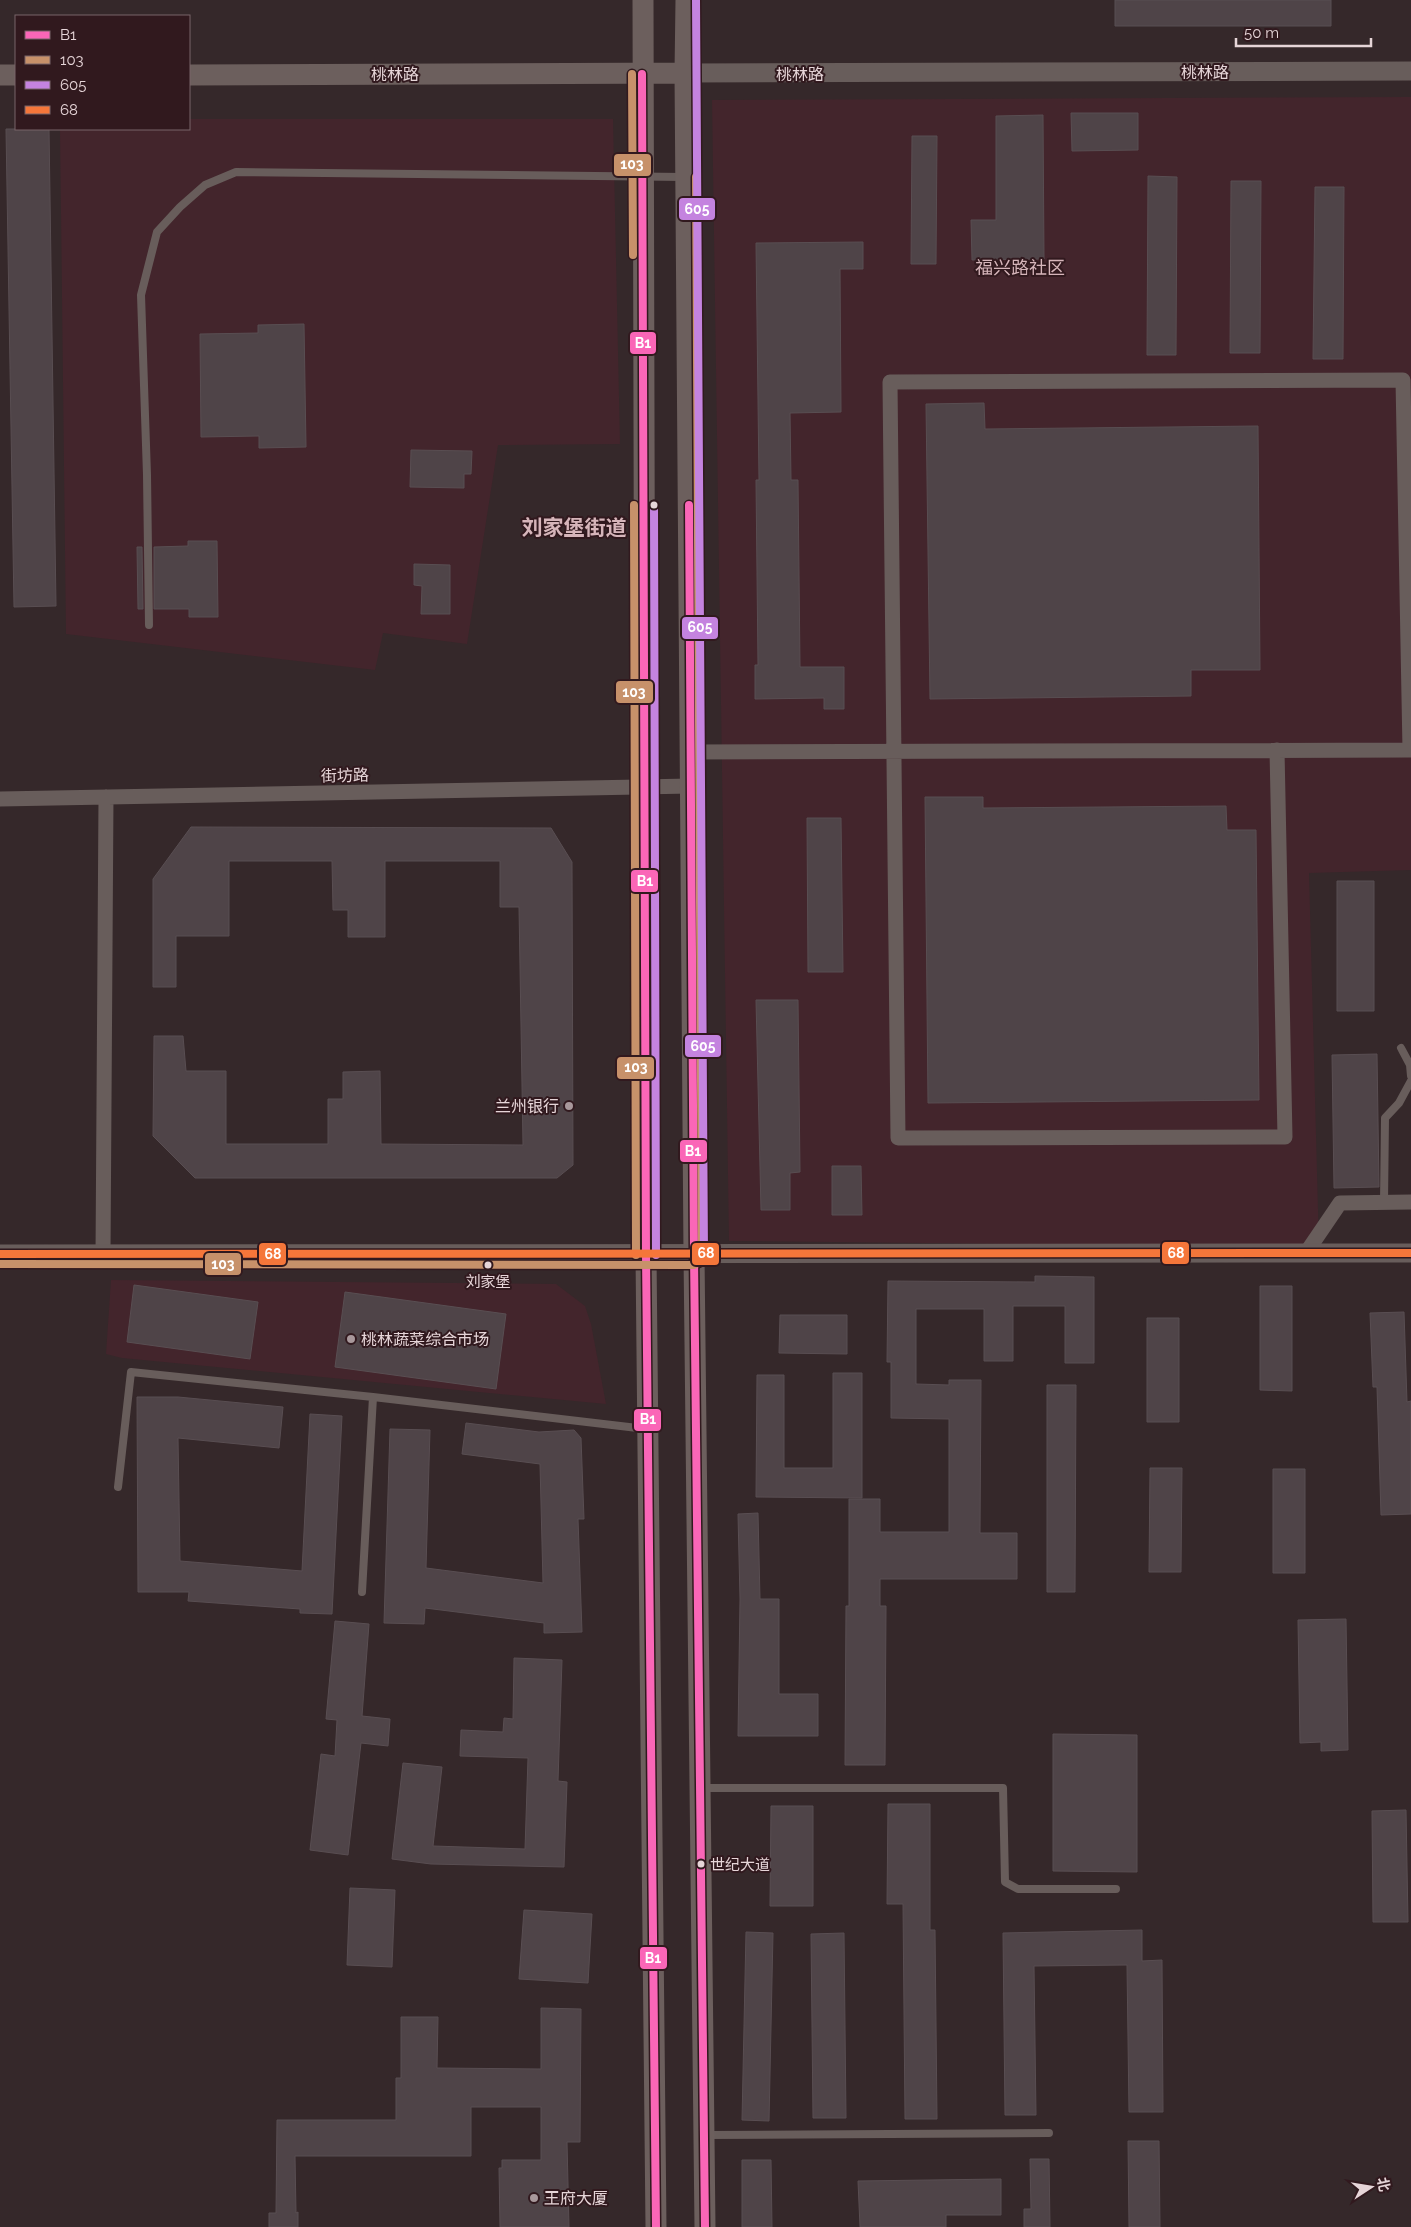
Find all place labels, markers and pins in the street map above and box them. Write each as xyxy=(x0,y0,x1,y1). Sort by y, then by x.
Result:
unlabelled marker xyxy=(649,500,659,510)
place label: 兰州银行 xyxy=(495,1097,559,1116)
marker: 兰州银行 xyxy=(563,1100,575,1112)
marker: 刘家堡 xyxy=(483,1260,493,1270)
place label: 刘家堡 xyxy=(465,1273,511,1291)
place label: 桃林蔬菜综合市场 xyxy=(361,1330,489,1349)
marker: 桃林蔬菜综合市场 xyxy=(345,1333,357,1345)
place label: 世纪大道 xyxy=(710,1856,770,1874)
marker: 世纪大道 xyxy=(696,1859,706,1869)
place label: 王府大厦 xyxy=(544,2189,608,2208)
marker: 王府大厦 xyxy=(528,2192,540,2204)

